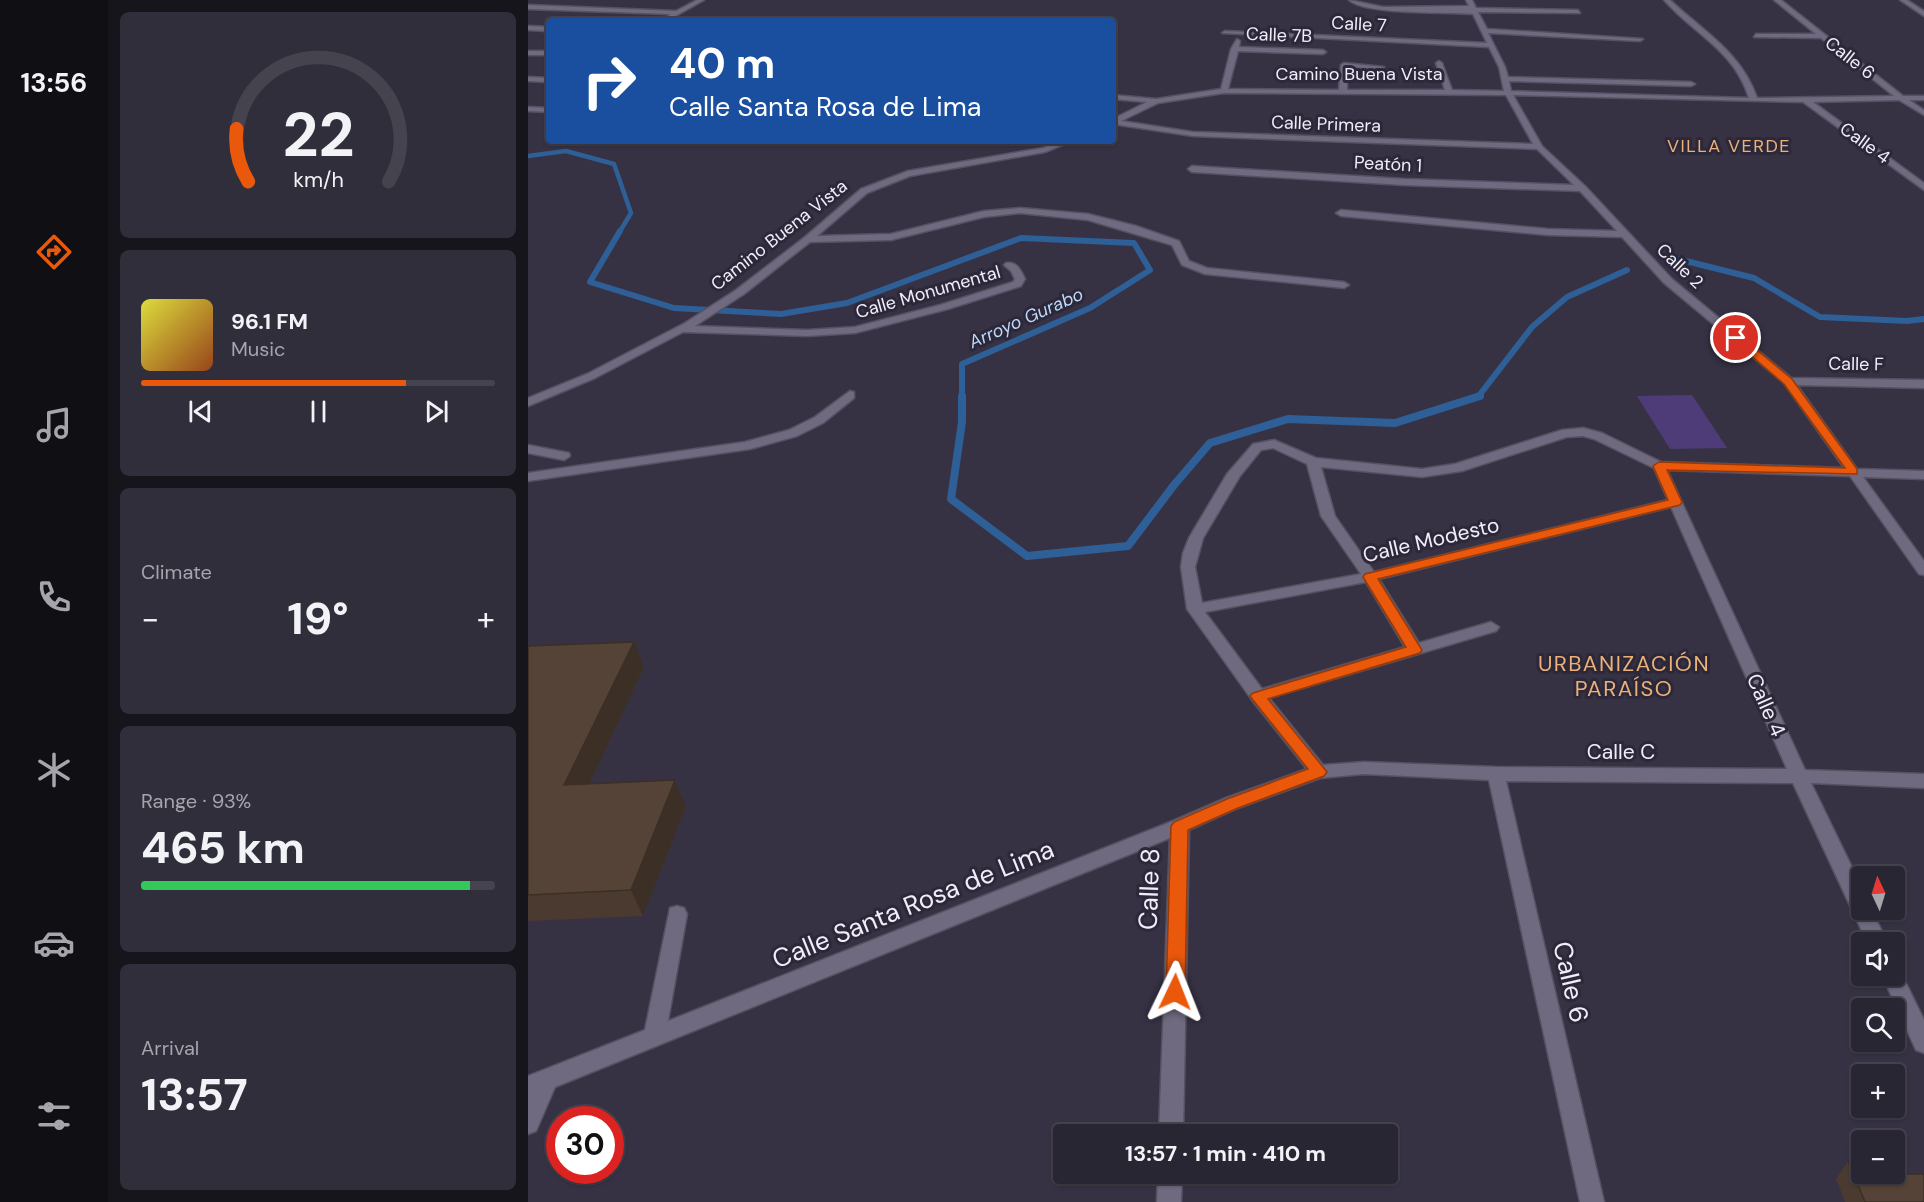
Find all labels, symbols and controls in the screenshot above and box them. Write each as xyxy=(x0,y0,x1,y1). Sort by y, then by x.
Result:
street label: Calle 7 xyxy=(1331,11,1387,37)
street label: Calle 7B xyxy=(1245,22,1313,48)
street label: Calle 6 xyxy=(1820,31,1880,85)
text: 40 m xyxy=(669,36,775,91)
icon: right xyxy=(570,42,648,120)
street label: Camino Buena Vista xyxy=(1275,62,1443,86)
text: 13:56 xyxy=(21,65,87,100)
text: Calle Santa Rosa de Lima xyxy=(669,89,981,124)
text: 22 xyxy=(282,94,354,175)
street label: Calle Primera xyxy=(1271,110,1381,138)
street label: Calle 4 xyxy=(1835,117,1895,169)
district label: VILLA VERDE xyxy=(1667,134,1791,158)
street label: Peatón 1 xyxy=(1353,150,1423,178)
text: km/h xyxy=(293,166,343,194)
street label: Camino Buena Vista xyxy=(706,174,852,296)
icon: directions xyxy=(33,231,75,273)
street label: Calle 2 xyxy=(1651,238,1709,294)
street label: Calle Monumental xyxy=(853,260,1003,324)
water label: Arroyo Gurabo xyxy=(964,282,1087,354)
text: 96.1 FM xyxy=(231,307,308,336)
pin xyxy=(1710,312,1761,363)
icon: arrive xyxy=(1719,321,1752,354)
text: Music xyxy=(231,336,286,362)
street label: Calle F xyxy=(1828,352,1884,376)
icon: previous xyxy=(184,395,217,428)
icon: pause xyxy=(302,395,335,428)
icon: next xyxy=(420,395,453,428)
icon: music xyxy=(33,404,75,446)
street label: Calle Modesto xyxy=(1360,511,1502,569)
text: Climate xyxy=(141,559,212,585)
icon: phone xyxy=(33,576,75,618)
text: 19° xyxy=(287,589,349,648)
text: − xyxy=(141,597,159,640)
text: + xyxy=(477,597,495,640)
district label: URBANIZACIÓN PARAÍSO xyxy=(1538,649,1710,703)
street label: Calle 4 xyxy=(1740,669,1792,741)
street label: Calle C xyxy=(1587,738,1655,766)
icon: climate xyxy=(33,749,75,791)
text: Range · 93% xyxy=(141,788,251,814)
text: 465 km xyxy=(141,818,305,877)
street label: Calle Santa Rosa de Lima xyxy=(767,832,1059,976)
street label: Calle 8 xyxy=(1131,847,1167,931)
north arrow xyxy=(1851,866,1905,920)
map controls xyxy=(1851,866,1905,1184)
icon: car xyxy=(33,922,75,964)
button: sound xyxy=(1851,932,1905,986)
street label: Calle 6 xyxy=(1545,938,1597,1026)
position arrow xyxy=(1143,960,1207,1024)
button: search xyxy=(1851,998,1905,1052)
text: Arrival xyxy=(141,1035,199,1061)
button: + xyxy=(1851,1064,1905,1118)
text: 13:57 xyxy=(141,1065,248,1124)
icon: filters xyxy=(33,1095,75,1137)
speed limit sign: 30 xyxy=(546,1106,624,1184)
button: − xyxy=(1851,1130,1905,1184)
text: 13:57 · 1 min · 410 m xyxy=(1125,1139,1326,1168)

